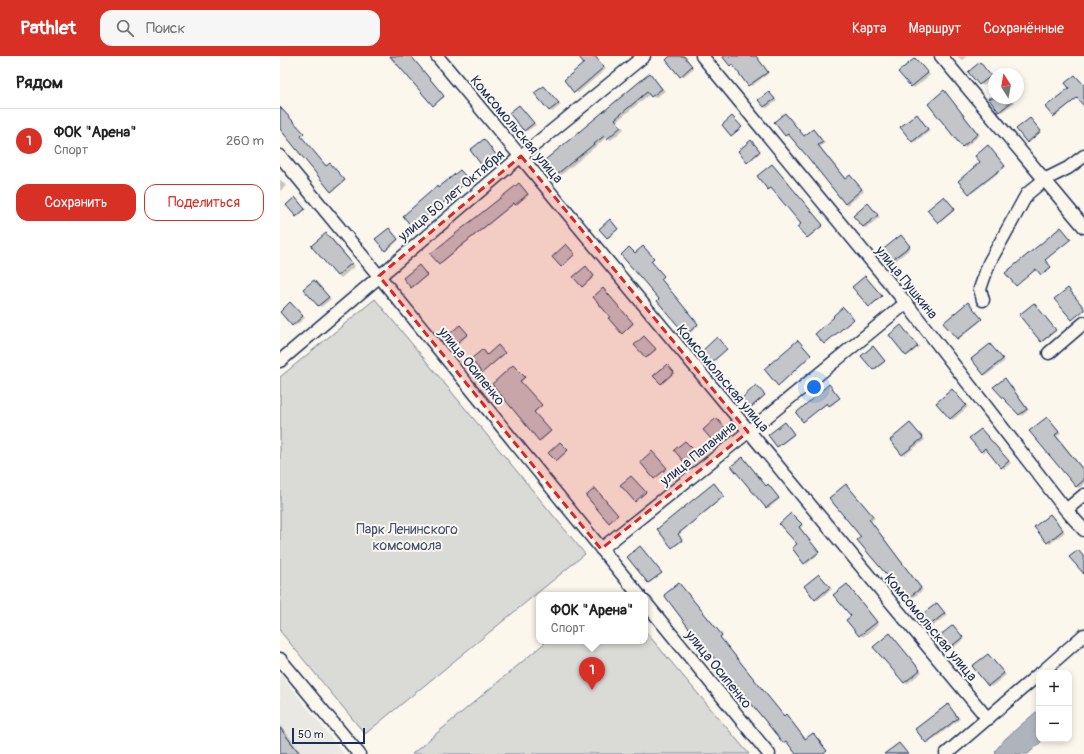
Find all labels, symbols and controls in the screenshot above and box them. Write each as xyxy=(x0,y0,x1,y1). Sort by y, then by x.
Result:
search box xyxy=(100,10,380,46)
text: Pathlet xyxy=(20,16,76,40)
icon: search xyxy=(114,17,136,39)
text: Поиск xyxy=(146,19,185,38)
text: Карта xyxy=(852,20,887,37)
text: Маршрут xyxy=(909,20,961,37)
text: Сохранённые xyxy=(983,20,1064,37)
north arrow xyxy=(988,68,1024,104)
text: Рядом xyxy=(16,72,63,93)
street label: Комсомольская улица xyxy=(467,72,567,187)
text: ФОК "Арена" xyxy=(54,123,136,142)
text: 1 xyxy=(26,133,32,149)
text: 260 m xyxy=(226,133,264,149)
text: Спорт xyxy=(54,142,88,158)
street label: улица 50 лет Октября xyxy=(394,146,508,245)
button: Сохранить xyxy=(16,184,136,221)
button: Поделиться xyxy=(144,184,264,221)
street label: улица Пушкина xyxy=(871,242,941,322)
street label: Комсомольская улица xyxy=(673,321,773,436)
street label: улица Осипенко xyxy=(434,323,509,409)
your location xyxy=(804,377,824,397)
street label: улица Папанина xyxy=(656,417,740,490)
park label: Парк Ленинского комсомола xyxy=(356,521,458,554)
street label: Комсомольская улица xyxy=(881,570,981,685)
popup xyxy=(536,592,648,644)
text: ФОК "Арена" xyxy=(551,601,633,620)
text: Спорт xyxy=(551,620,585,636)
street label: улица Осипенко xyxy=(681,626,756,712)
pin: 1 xyxy=(579,657,605,690)
map controls xyxy=(1036,670,1072,742)
button: + xyxy=(1036,670,1072,706)
button: − xyxy=(1036,706,1072,742)
scale bar xyxy=(292,726,365,745)
text: 50 m xyxy=(298,728,324,741)

